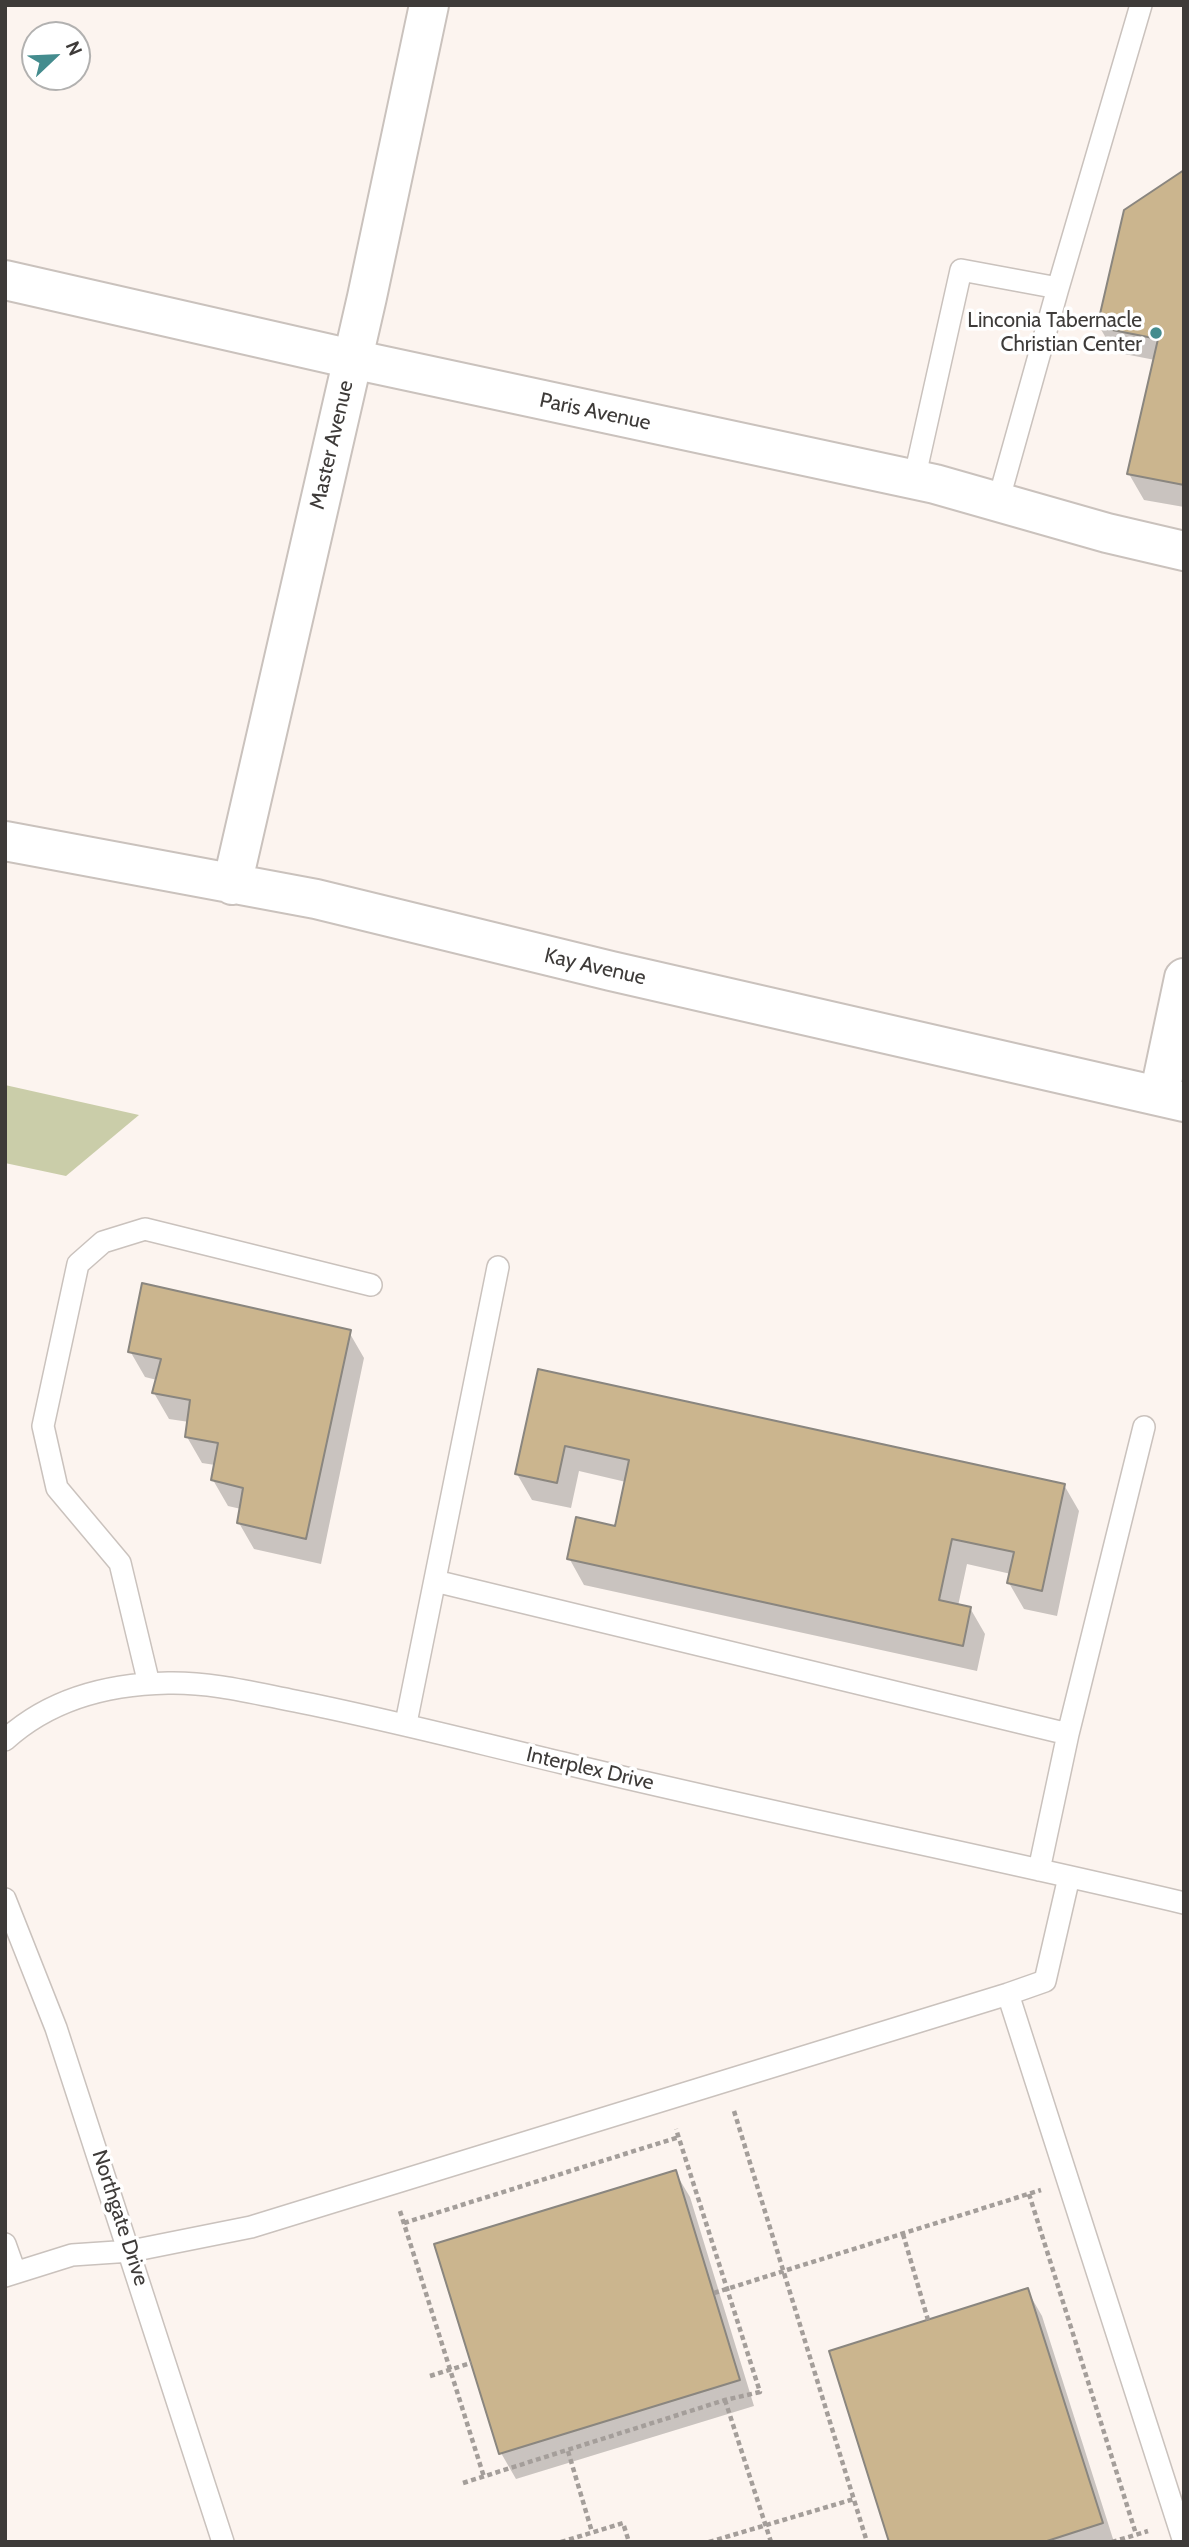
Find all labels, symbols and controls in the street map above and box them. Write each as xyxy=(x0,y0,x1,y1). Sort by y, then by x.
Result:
north arrow xyxy=(21,21,91,91)
text: N xyxy=(61,38,87,59)
place label: Linconia Tabernacle Christian Center xyxy=(967,308,1142,358)
marker: Linconia Tabernacle Christian Center xyxy=(1148,325,1164,341)
street label: Master Avenue xyxy=(305,378,359,512)
street label: Paris Avenue xyxy=(537,388,653,436)
street label: Kay Avenue xyxy=(542,943,648,991)
street label: Interplex Drive xyxy=(524,1742,656,1796)
street label: Northgate Drive xyxy=(86,2147,154,2289)

